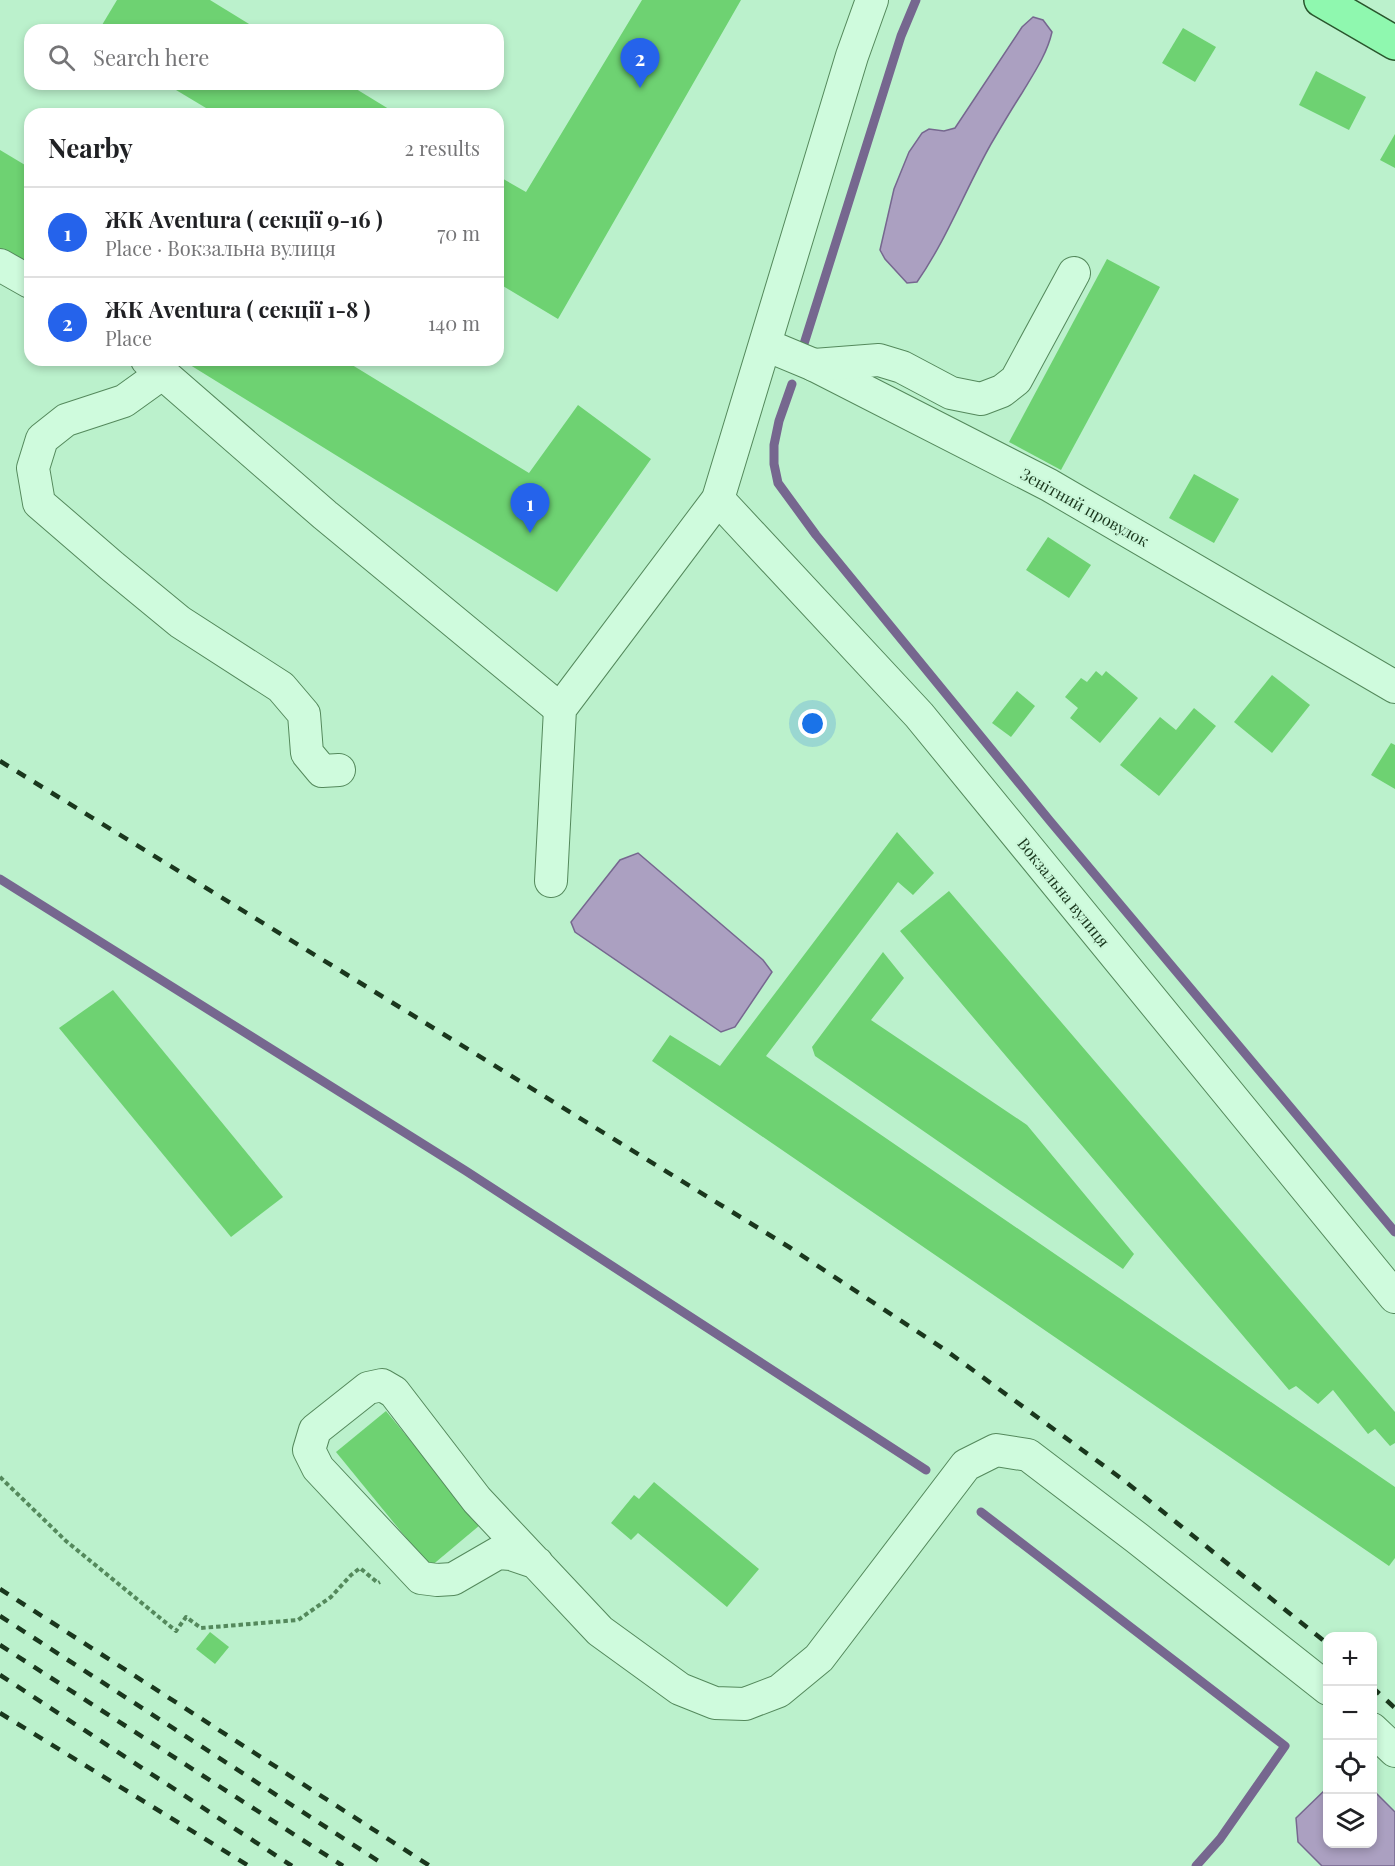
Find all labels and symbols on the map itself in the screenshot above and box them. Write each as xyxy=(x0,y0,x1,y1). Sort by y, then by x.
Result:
pin: 2 xyxy=(620,38,660,88)
street label: Зенітний провулок xyxy=(1017,463,1153,551)
pin: 1 xyxy=(510,484,550,533)
your location xyxy=(798,709,827,738)
street label: Вокзальна вулиця xyxy=(1013,833,1115,951)

